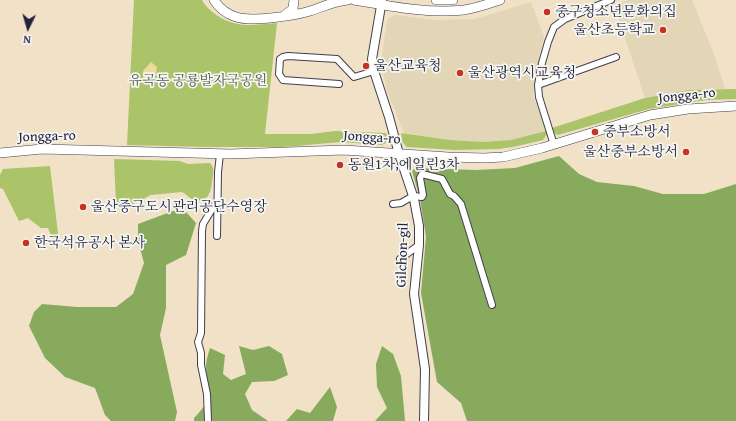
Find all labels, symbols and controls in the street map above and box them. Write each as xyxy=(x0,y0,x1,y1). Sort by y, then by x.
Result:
place label: 중구청소년문화의집 xyxy=(555,4,677,20)
marker: 중구청소년문화의집 xyxy=(542,7,552,17)
north arrow xyxy=(8,8,48,48)
place label: 울산초등학교 xyxy=(574,22,655,38)
marker: 울산초등학교 xyxy=(658,25,668,35)
text: N xyxy=(23,32,31,48)
place label: 울산교육청 xyxy=(374,58,442,74)
marker: 울산교육청 xyxy=(361,61,371,71)
place label: 울산광역시교육청 xyxy=(468,65,576,81)
marker: 울산광역시교육청 xyxy=(455,68,465,78)
park label: 유곡동 공룡발자국공원 xyxy=(129,73,267,89)
street label: Jongga-ro xyxy=(658,85,716,107)
place label: 중부소방서 xyxy=(603,124,671,140)
marker: 중부소방서 xyxy=(590,127,600,137)
street label: Jongga-ro xyxy=(18,128,76,146)
street label: Jongga-ro xyxy=(343,128,401,148)
place label: 울산중부소방서 xyxy=(583,144,678,160)
marker: 울산중부소방서 xyxy=(681,147,691,157)
place label: 동원1차,에일린3차 xyxy=(348,157,460,173)
marker: 동원1차,에일린3차 xyxy=(335,160,345,170)
place label: 울산중구도시관리공단수영장 xyxy=(91,199,267,215)
marker: 울산중구도시관리공단수영장 xyxy=(78,202,88,212)
street label: Gilchon-gil xyxy=(393,222,413,288)
place label: 한국석유공사 본사 xyxy=(34,235,145,251)
marker: 한국석유공사 본사 xyxy=(21,238,31,248)

